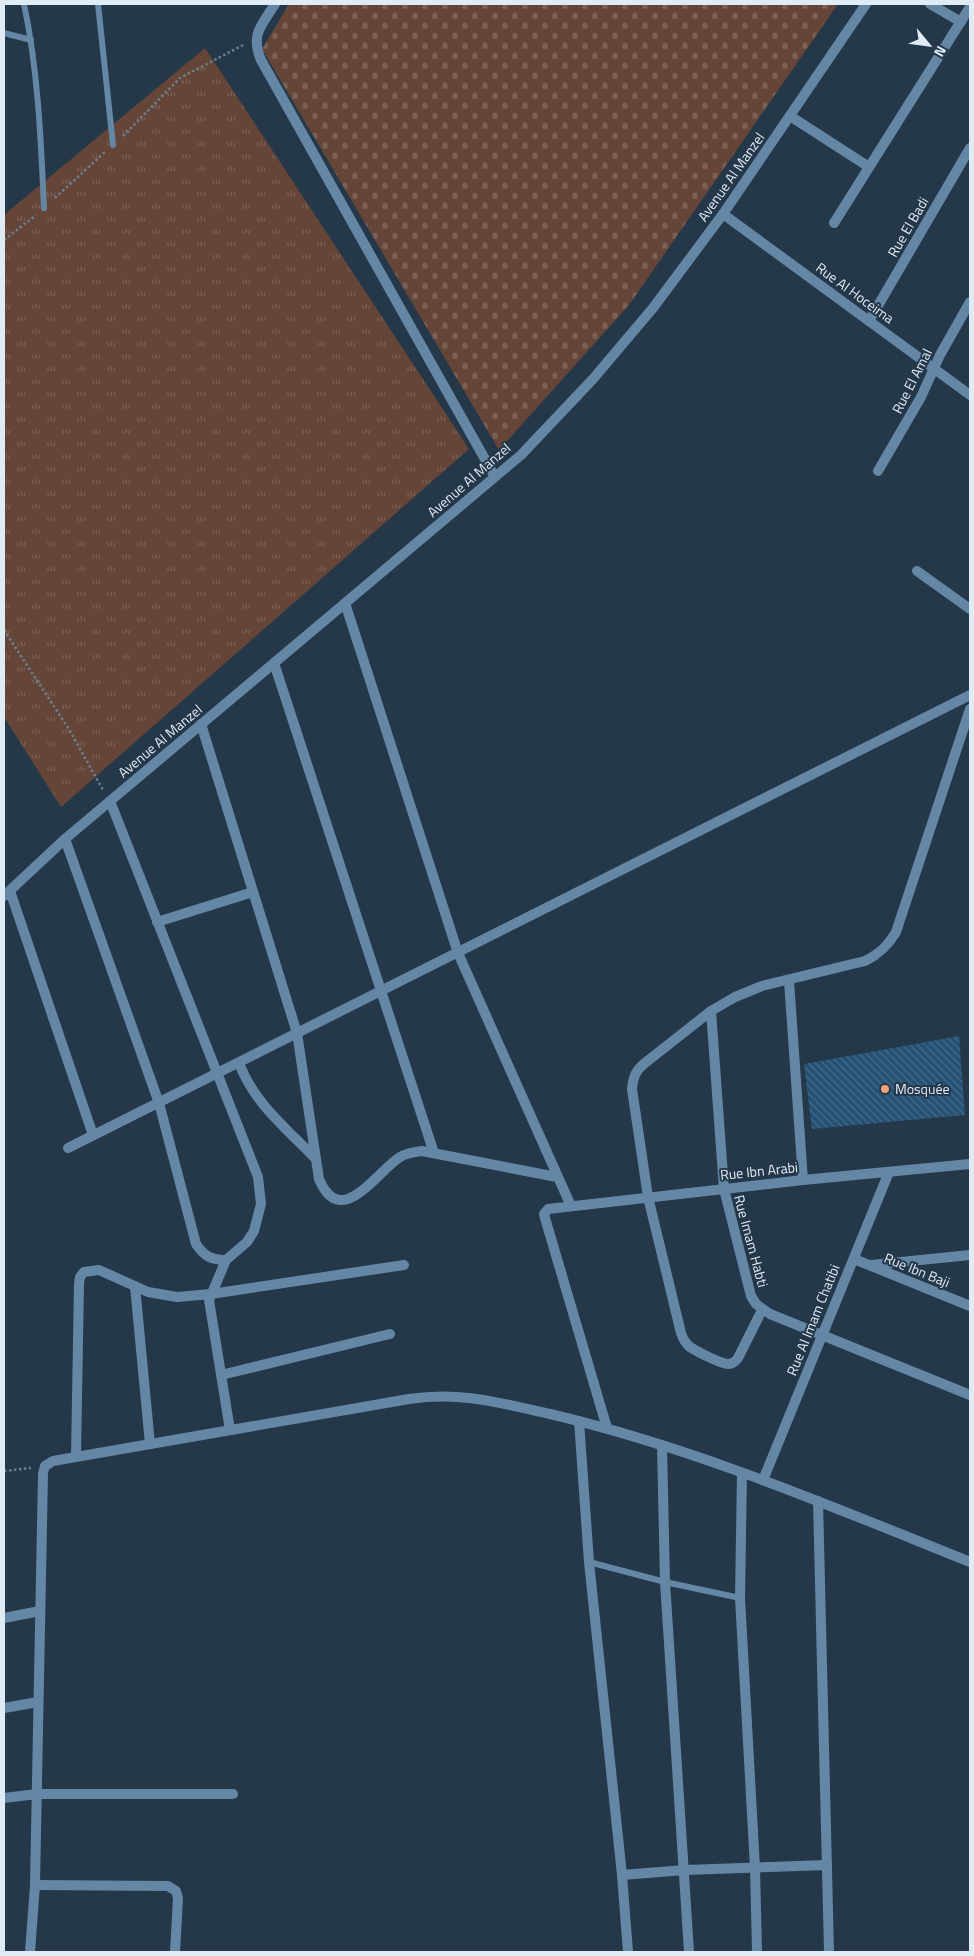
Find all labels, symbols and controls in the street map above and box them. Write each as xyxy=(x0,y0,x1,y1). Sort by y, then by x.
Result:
north arrow xyxy=(904,20,954,70)
text: N xyxy=(929,42,952,61)
street label: Avenue Al Manzel xyxy=(692,128,769,226)
street label: Rue El Badi xyxy=(882,193,933,261)
street label: Rue Al Hoceima xyxy=(812,257,899,328)
street label: Rue El Amal xyxy=(886,345,937,417)
street label: Avenue Al Manzel xyxy=(422,437,515,522)
street label: Avenue Al Manzel xyxy=(113,699,206,782)
place label: Mosquée xyxy=(895,1078,950,1099)
marker: Mosquée xyxy=(879,1083,891,1095)
street label: Rue Ibn Arabi xyxy=(719,1156,799,1185)
street label: Rue Imam Habti xyxy=(729,1192,774,1289)
street label: Rue Ibn Baji xyxy=(881,1247,953,1292)
street label: Rue Al Imam Chatibi xyxy=(781,1261,844,1379)

